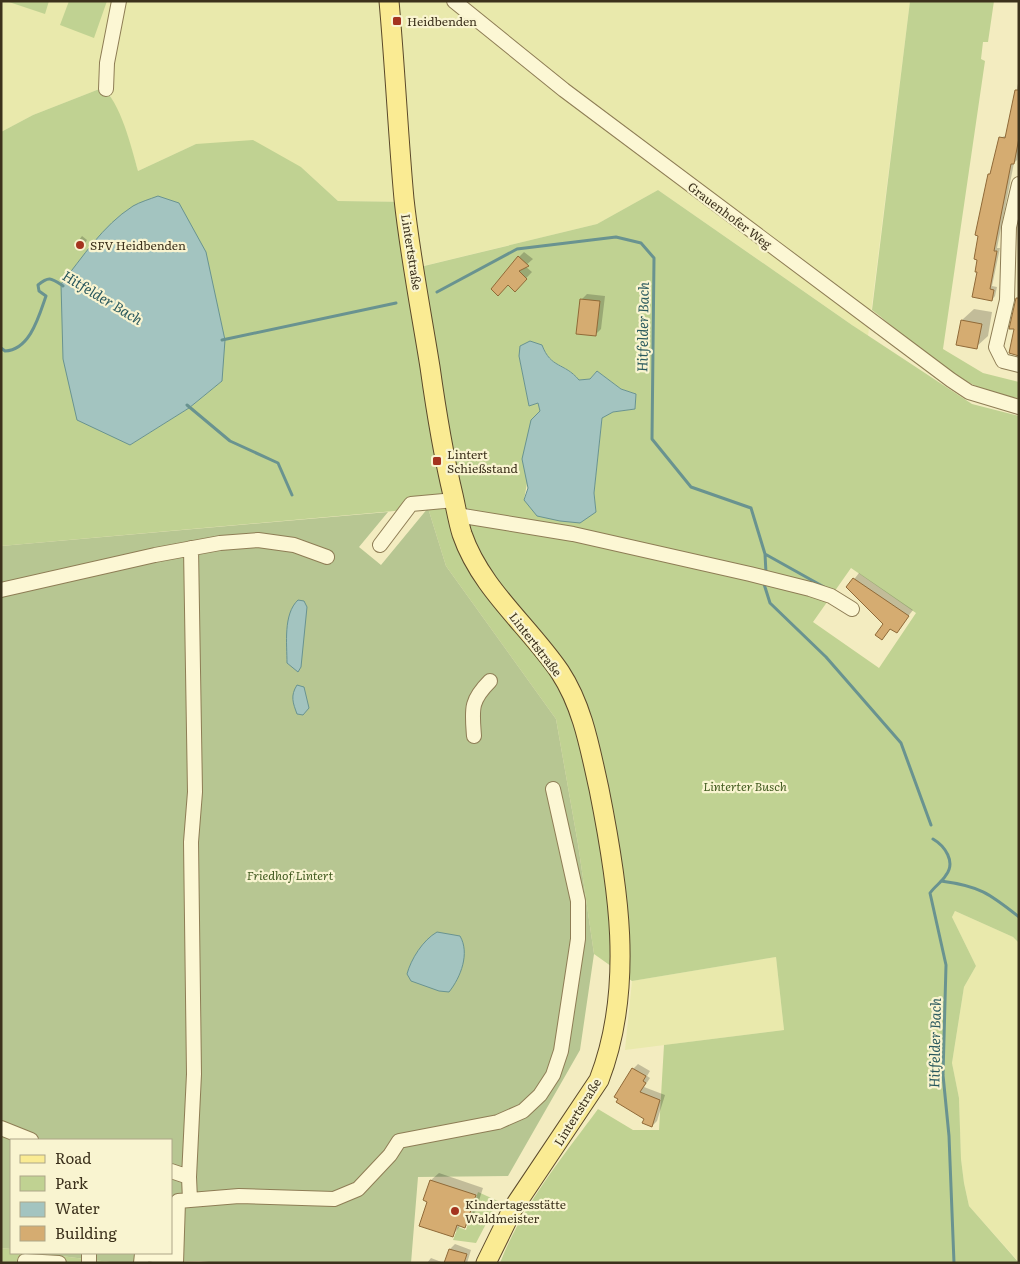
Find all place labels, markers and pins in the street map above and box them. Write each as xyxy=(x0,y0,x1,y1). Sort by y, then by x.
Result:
place label: Heidbenden xyxy=(407,12,477,30)
marker: Heidbenden xyxy=(391,15,403,27)
place label: SFV Heidbenden xyxy=(90,236,186,254)
marker: SFV Heidbenden xyxy=(74,239,86,251)
place label: Lintert Schießstand xyxy=(447,445,519,477)
marker: Lintert Schießstand xyxy=(431,455,443,467)
place label: Kindertagesstätte Waldmeister xyxy=(465,1195,566,1227)
marker: Kindertagesstätte Waldmeister xyxy=(449,1205,461,1217)

